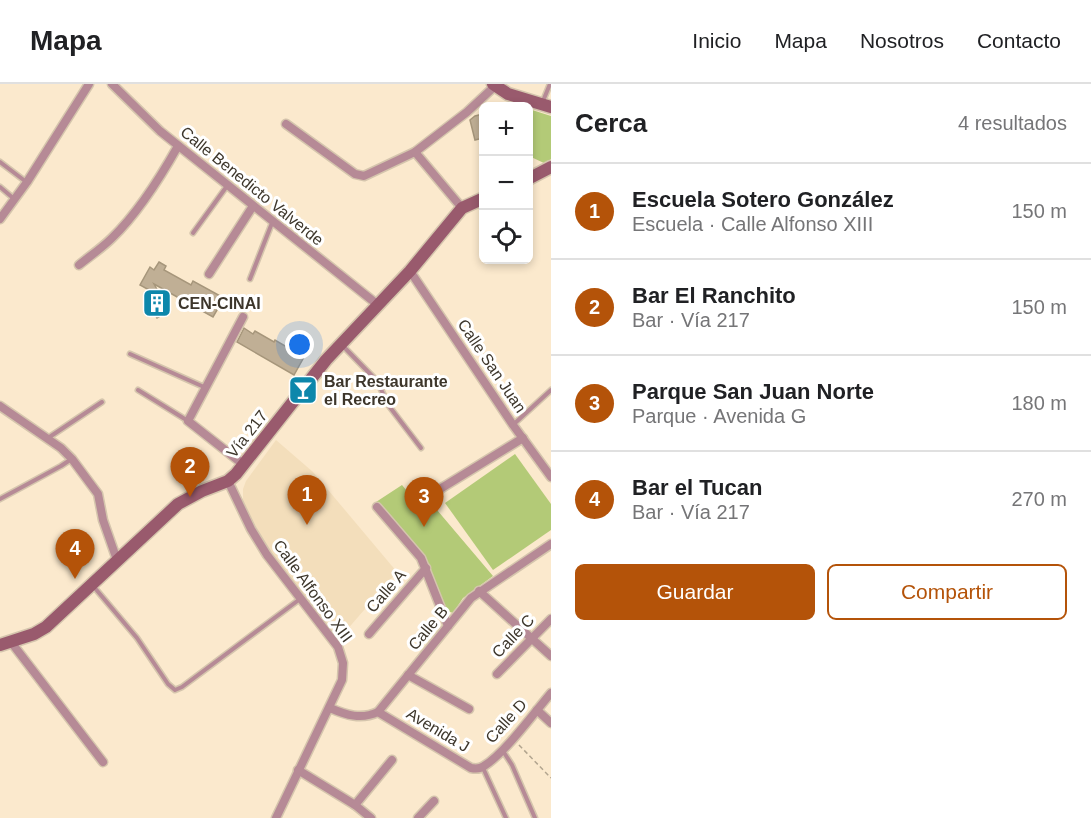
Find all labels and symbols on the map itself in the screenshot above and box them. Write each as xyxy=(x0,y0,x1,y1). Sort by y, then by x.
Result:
street label: Calle Benedicto Valverde xyxy=(177,123,327,249)
building icon: CEN-CINAI xyxy=(141,287,173,319)
place label: CEN-CINAI xyxy=(178,295,261,312)
street label: Calle San Juan xyxy=(455,316,529,416)
your location xyxy=(285,330,314,359)
place label: Bar Restaurante el Recreo xyxy=(324,373,448,408)
bar icon: Bar Restaurante el Recreo xyxy=(287,374,319,406)
street label: Vía 217 xyxy=(223,407,271,461)
pin: 2 xyxy=(170,448,210,497)
pin: 1 xyxy=(288,476,326,525)
pin: 3 xyxy=(404,478,444,527)
pin: 4 xyxy=(56,530,94,579)
street label: Calle Alfonso XIII xyxy=(270,537,356,645)
street label: Calle A xyxy=(363,566,409,616)
street label: Calle B xyxy=(405,603,451,653)
street label: Calle C xyxy=(489,611,537,661)
street label: Calle D xyxy=(482,696,530,746)
street label: Avenida J xyxy=(404,705,472,755)

